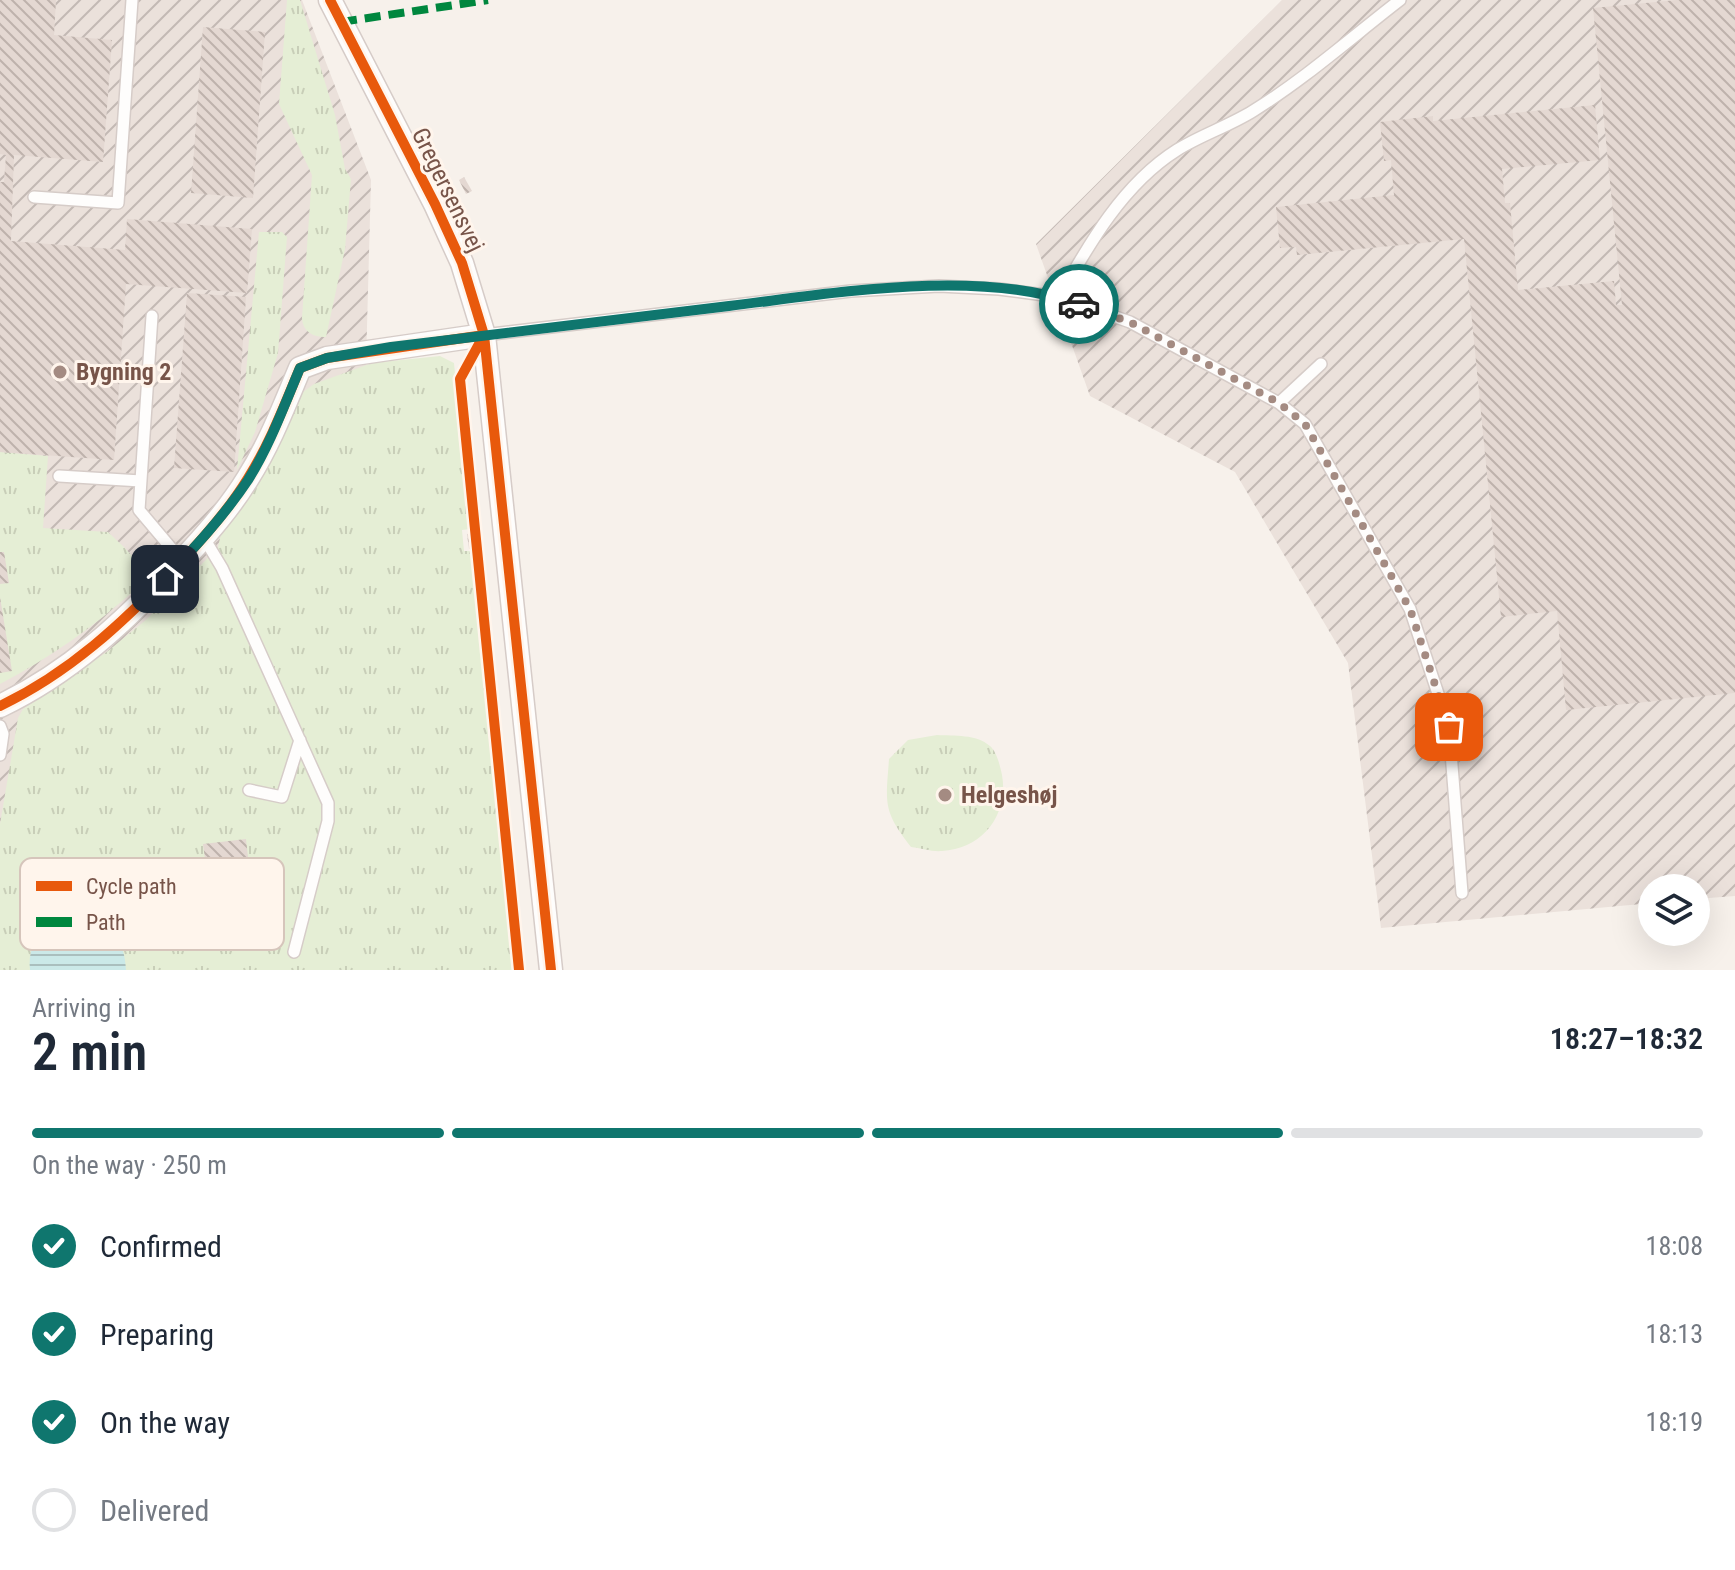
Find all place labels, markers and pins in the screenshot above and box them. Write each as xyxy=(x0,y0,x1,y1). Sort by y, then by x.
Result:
place label: Bygning 2 xyxy=(76,358,172,386)
marker: Bygning 2 xyxy=(51,363,69,381)
pin xyxy=(131,545,199,613)
pin xyxy=(1415,693,1483,761)
place label: Helgeshøj xyxy=(961,781,1057,809)
marker: Helgeshøj xyxy=(936,786,954,804)

